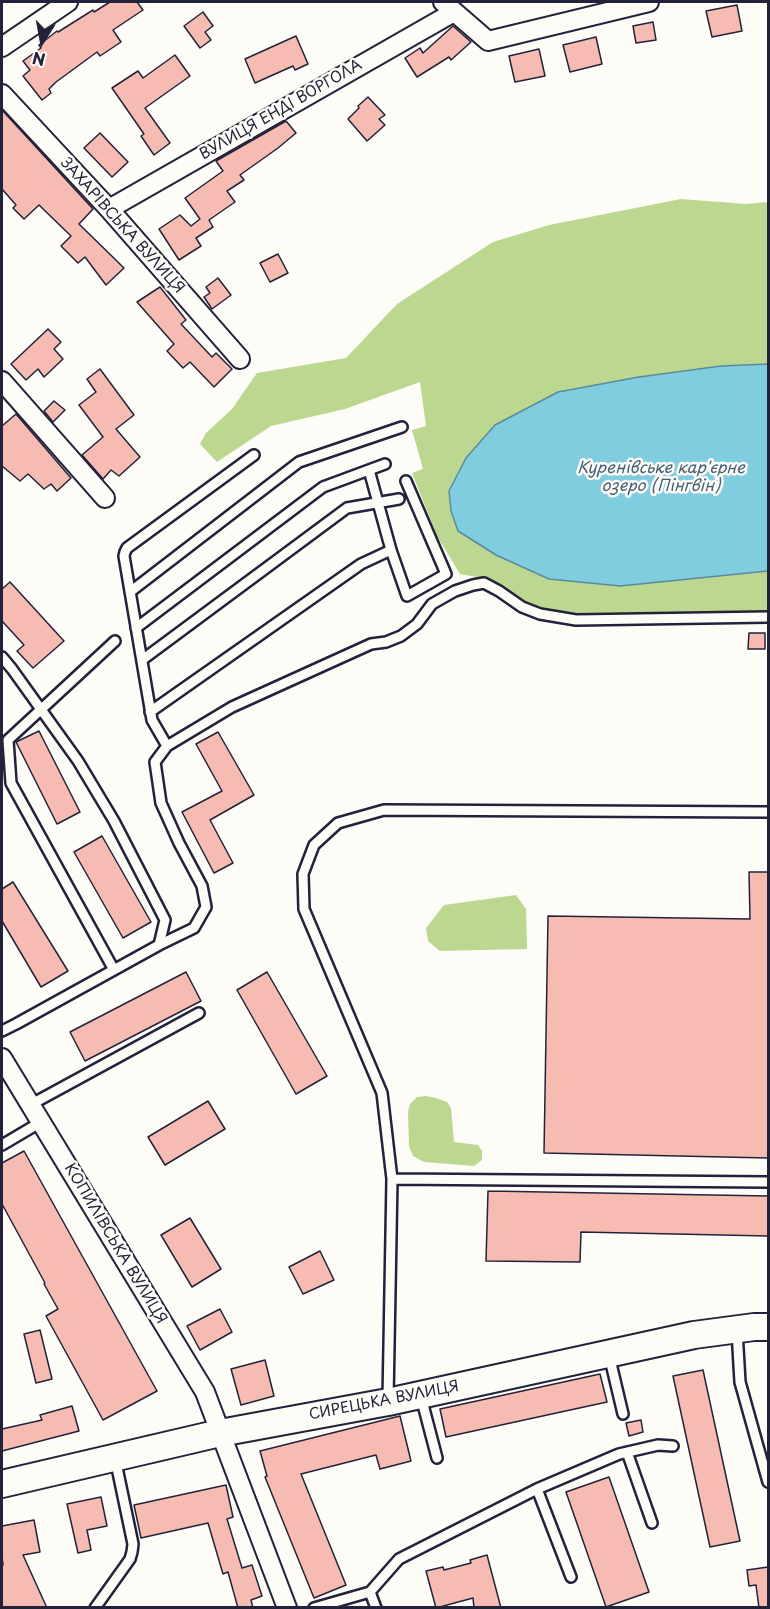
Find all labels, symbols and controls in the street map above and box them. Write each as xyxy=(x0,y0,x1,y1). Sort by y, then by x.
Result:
north arrow xyxy=(12,12,72,72)
text: N xyxy=(30,47,47,73)
street label: ВУЛИЦЯ ЕНДІ ВОРГОЛА xyxy=(197,56,365,164)
street label: ЗАХАРІВСЬКА ВУЛИЦЯ xyxy=(56,154,188,298)
water label: Куренівське кар'єрне озеро (Пінгвін) xyxy=(577,459,745,497)
street label: КОПИЛІВСЬКА ВУЛИЦЯ xyxy=(60,1161,170,1327)
street label: СИРЕЦЬКА ВУЛИЦЯ xyxy=(307,1378,461,1424)

